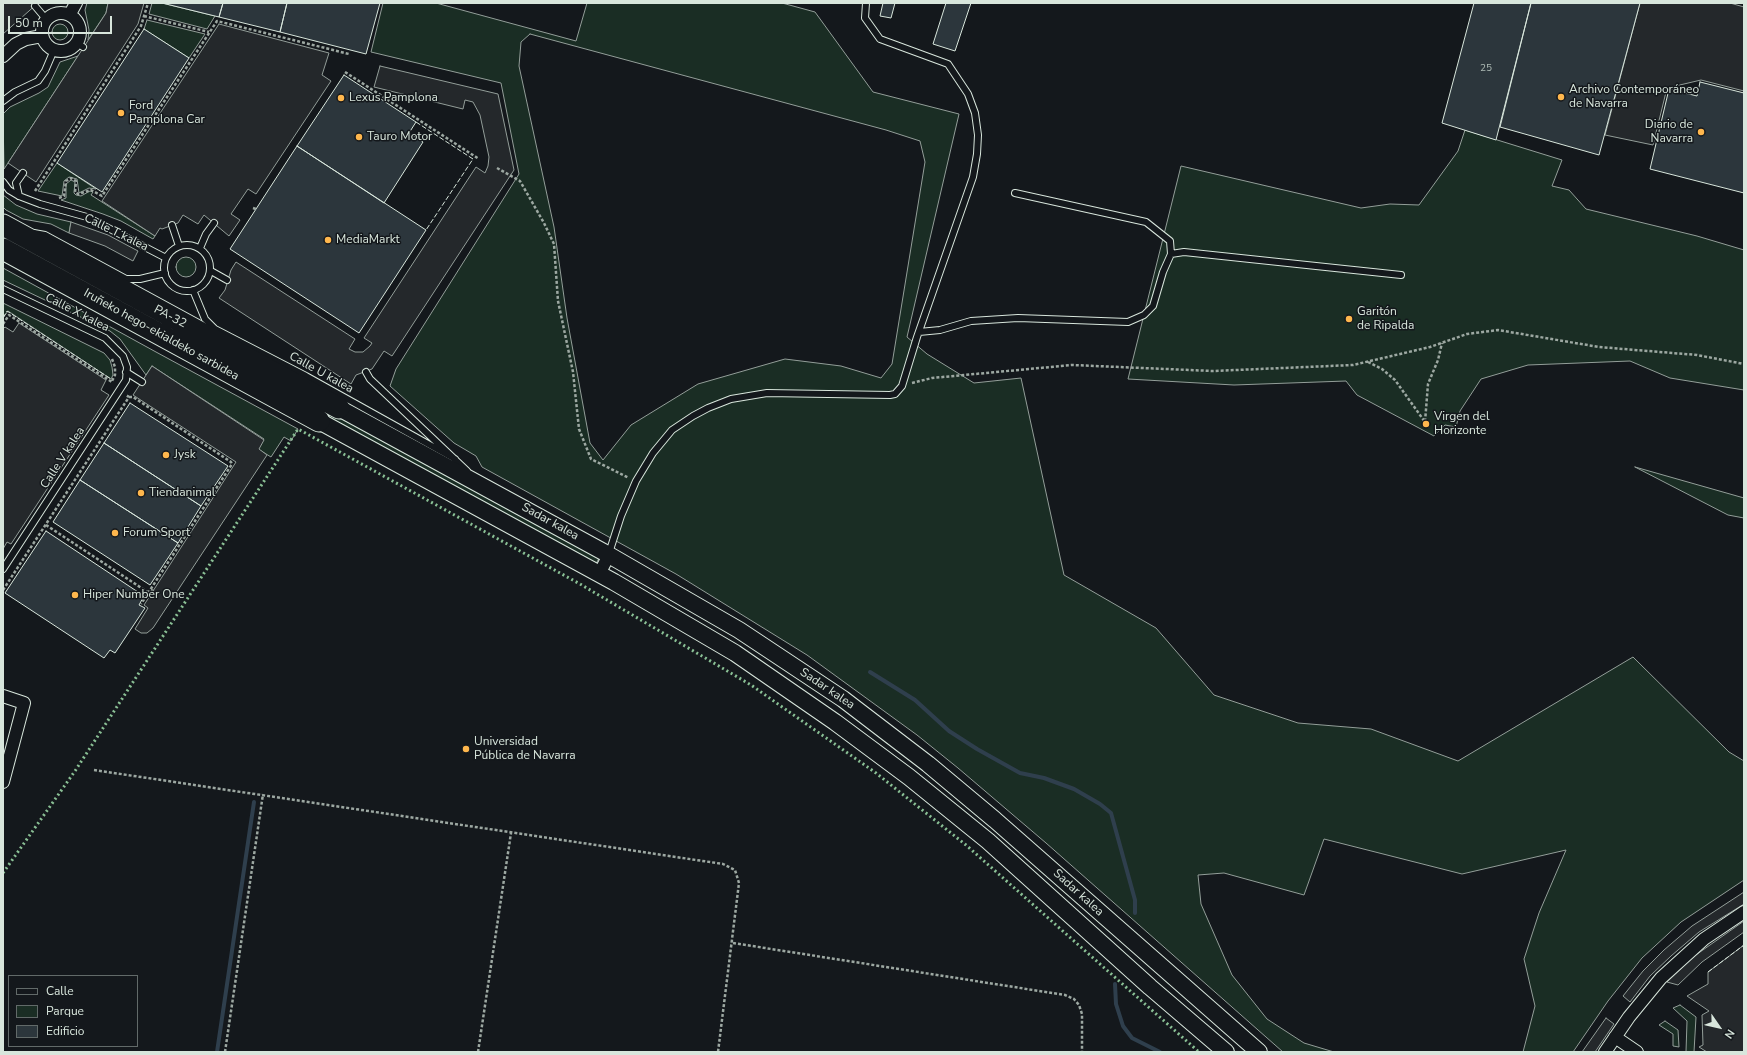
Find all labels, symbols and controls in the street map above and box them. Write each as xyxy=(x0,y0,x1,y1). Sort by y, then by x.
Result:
scale bar xyxy=(10,8,114,34)
text: 50 m xyxy=(15,15,43,31)
house number: 25 xyxy=(1480,63,1492,75)
place label: Archivo Contemporáneo de Navarra xyxy=(1569,83,1699,111)
place label: Lexus Pamplona xyxy=(349,91,438,105)
marker: Archivo Contemporáneo de Navarra xyxy=(1556,92,1566,102)
marker: Lexus Pamplona xyxy=(336,93,346,103)
place label: Ford Pamplona Car xyxy=(129,99,205,127)
marker: Ford Pamplona Car xyxy=(116,108,126,118)
place label: Diario de Navarra xyxy=(1645,118,1693,146)
marker: Diario de Navarra xyxy=(1696,127,1706,137)
place label: Tauro Motor xyxy=(367,130,432,144)
marker: Tauro Motor xyxy=(354,132,364,142)
street label: Calle T kalea xyxy=(82,211,150,255)
place label: MediaMarkt xyxy=(336,233,400,247)
marker: MediaMarkt xyxy=(323,235,333,245)
street label: Iruñeko hego-ekialdeko sarbidea xyxy=(81,286,241,384)
street label: Calle X kalea xyxy=(42,291,112,335)
street label: PA-32 xyxy=(151,302,189,332)
place label: Garitón de Ripalda xyxy=(1357,305,1414,333)
marker: Garitón de Ripalda xyxy=(1344,314,1354,324)
street label: Calle U kalea xyxy=(286,349,356,397)
place label: Virgen del Horizonte xyxy=(1434,410,1490,438)
marker: Virgen del Horizonte xyxy=(1421,419,1431,429)
street label: Calle V kalea xyxy=(38,424,88,492)
place label: Jysk xyxy=(174,448,196,462)
marker: Jysk xyxy=(161,450,171,460)
place label: Tiendanimal xyxy=(149,486,215,500)
marker: Tiendanimal xyxy=(136,488,146,498)
street label: Sadar kalea xyxy=(519,500,581,544)
place label: Forum Sport xyxy=(123,526,190,540)
marker: Forum Sport xyxy=(110,528,120,538)
place label: Hiper Number One xyxy=(83,588,185,602)
marker: Hiper Number One xyxy=(70,590,80,600)
street label: Sadar kalea xyxy=(797,665,857,713)
place label: Universidad Pública de Navarra xyxy=(474,735,575,763)
marker: Universidad Pública de Navarra xyxy=(461,744,471,754)
street label: Sadar kalea xyxy=(1050,867,1106,919)
legend xyxy=(8,975,138,1047)
text: Calle xyxy=(46,983,74,999)
text: Parque xyxy=(46,1003,84,1019)
north arrow xyxy=(1699,1007,1739,1047)
text: Edificio xyxy=(46,1023,84,1039)
text: N xyxy=(1721,1026,1738,1042)

